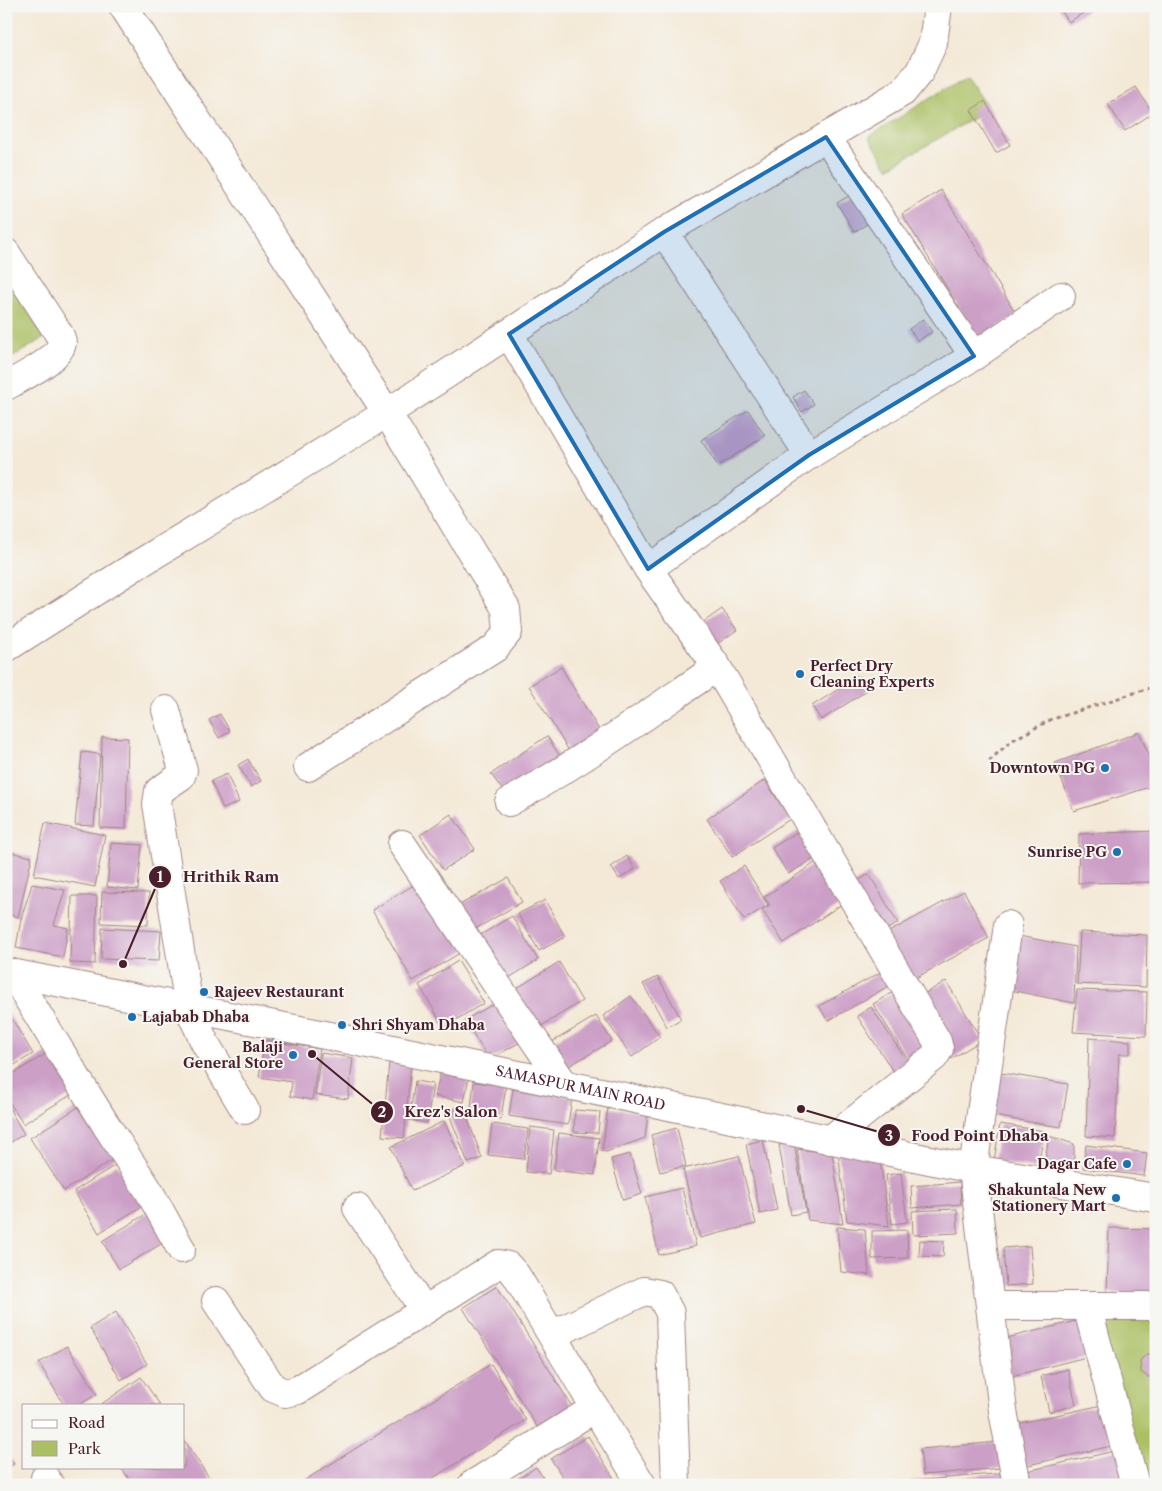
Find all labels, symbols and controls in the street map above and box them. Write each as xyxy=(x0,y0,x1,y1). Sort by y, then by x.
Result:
place label: Perfect Dry Cleaning Experts xyxy=(810,657,934,691)
marker: Perfect Dry Cleaning Experts xyxy=(794,668,806,680)
place label: Downtown PG xyxy=(989,759,1095,777)
marker: Downtown PG xyxy=(1099,762,1111,774)
place label: Sunrise PG xyxy=(1028,843,1107,861)
marker: Sunrise PG xyxy=(1111,846,1123,858)
callout: Hrithik Ram xyxy=(148,862,290,892)
text: 1 xyxy=(157,867,164,886)
text: Hrithik Ram xyxy=(183,867,279,886)
place label: Rajeev Restaurant xyxy=(214,983,344,1001)
marker: Rajeev Restaurant xyxy=(198,986,210,998)
place label: Lajabab Dhaba xyxy=(142,1008,250,1026)
marker: Lajabab Dhaba xyxy=(126,1011,138,1023)
place label: Shri Shyam Dhaba xyxy=(352,1016,486,1034)
marker: Shri Shyam Dhaba xyxy=(336,1019,348,1031)
place label: Balaji General Store xyxy=(183,1038,283,1072)
marker: Balaji General Store xyxy=(287,1049,299,1061)
street label: SAMASPUR MAIN ROAD xyxy=(494,1061,667,1114)
callout: Krez's Salon xyxy=(369,1097,508,1127)
text: 2 xyxy=(378,1102,387,1121)
text: Krez's Salon xyxy=(404,1102,499,1121)
callout: Food Point Dhaba xyxy=(876,1120,1059,1150)
text: 3 xyxy=(885,1126,893,1145)
text: Food Point Dhaba xyxy=(911,1126,1049,1145)
place label: Dagar Cafe xyxy=(1037,1155,1117,1173)
marker: Dagar Cafe xyxy=(1121,1158,1133,1170)
place label: Shakuntala New Stationery Mart xyxy=(988,1181,1107,1215)
marker: Shakuntala New Stationery Mart xyxy=(1110,1192,1122,1204)
legend xyxy=(22,1404,185,1468)
text: Road xyxy=(68,1413,105,1432)
text: Park xyxy=(68,1439,102,1458)

